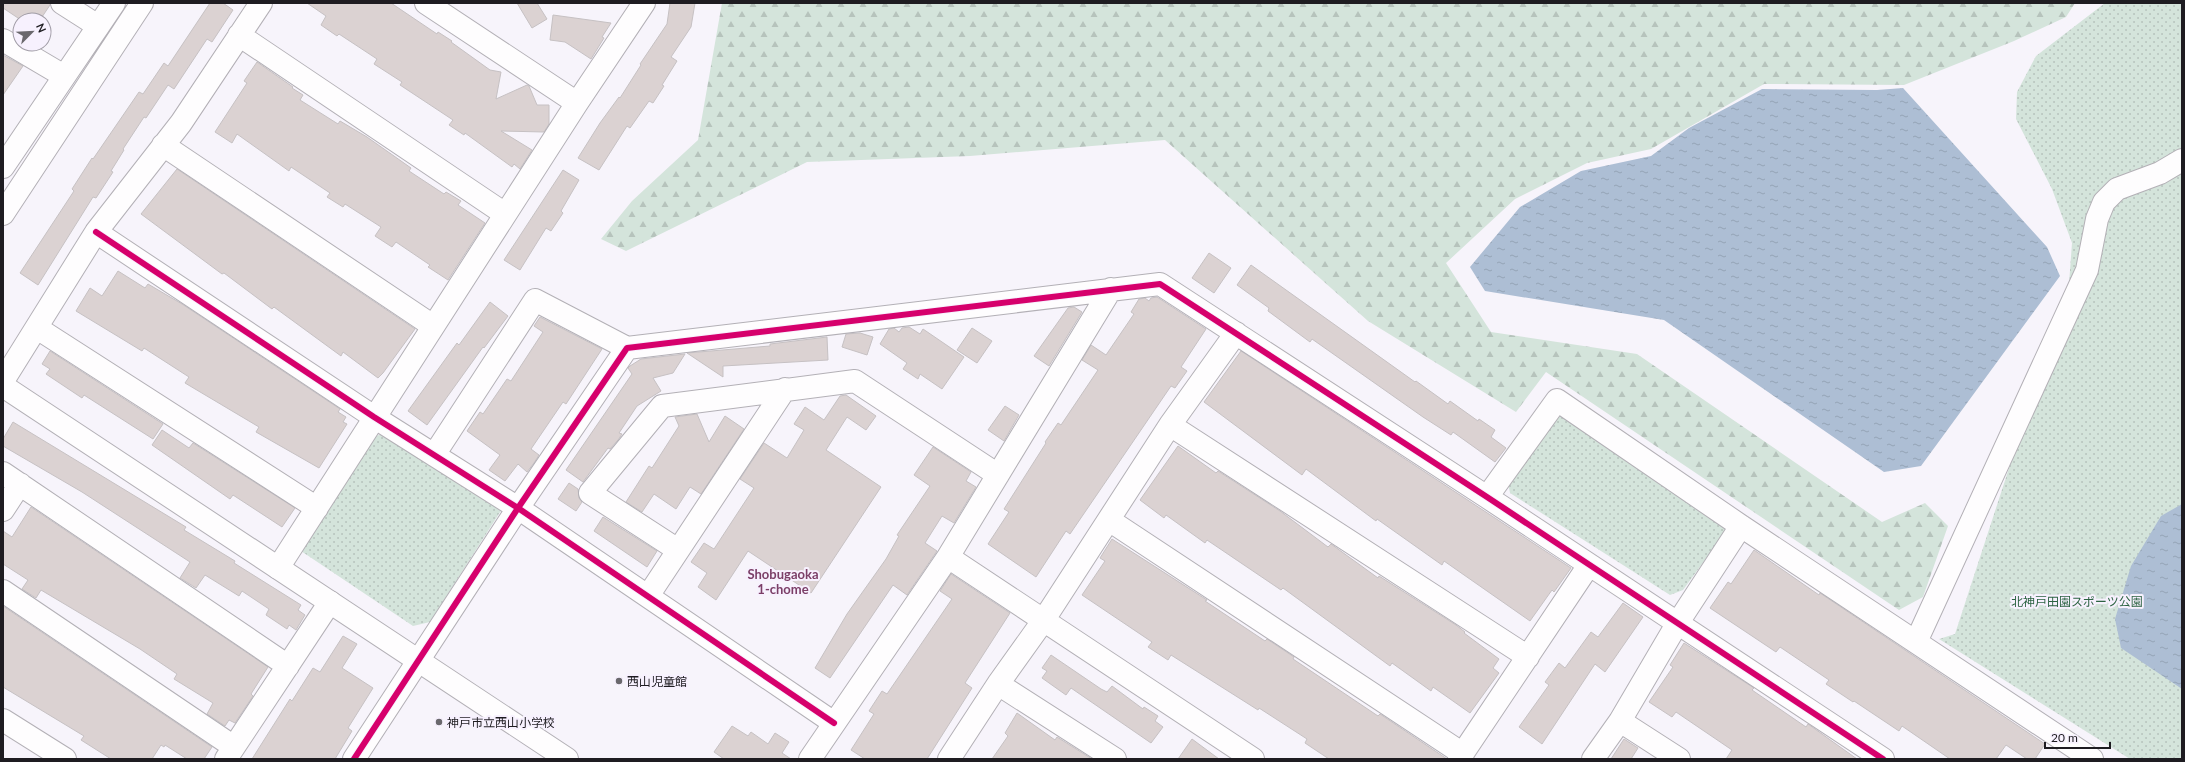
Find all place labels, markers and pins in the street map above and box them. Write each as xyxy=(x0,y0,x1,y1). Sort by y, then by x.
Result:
place label: 西山児童館 xyxy=(627,674,687,689)
marker: 西山児童館 xyxy=(614,676,624,686)
place label: 神戸市立西山小学校 xyxy=(447,715,555,730)
marker: 神戸市立西山小学校 xyxy=(434,717,444,727)

